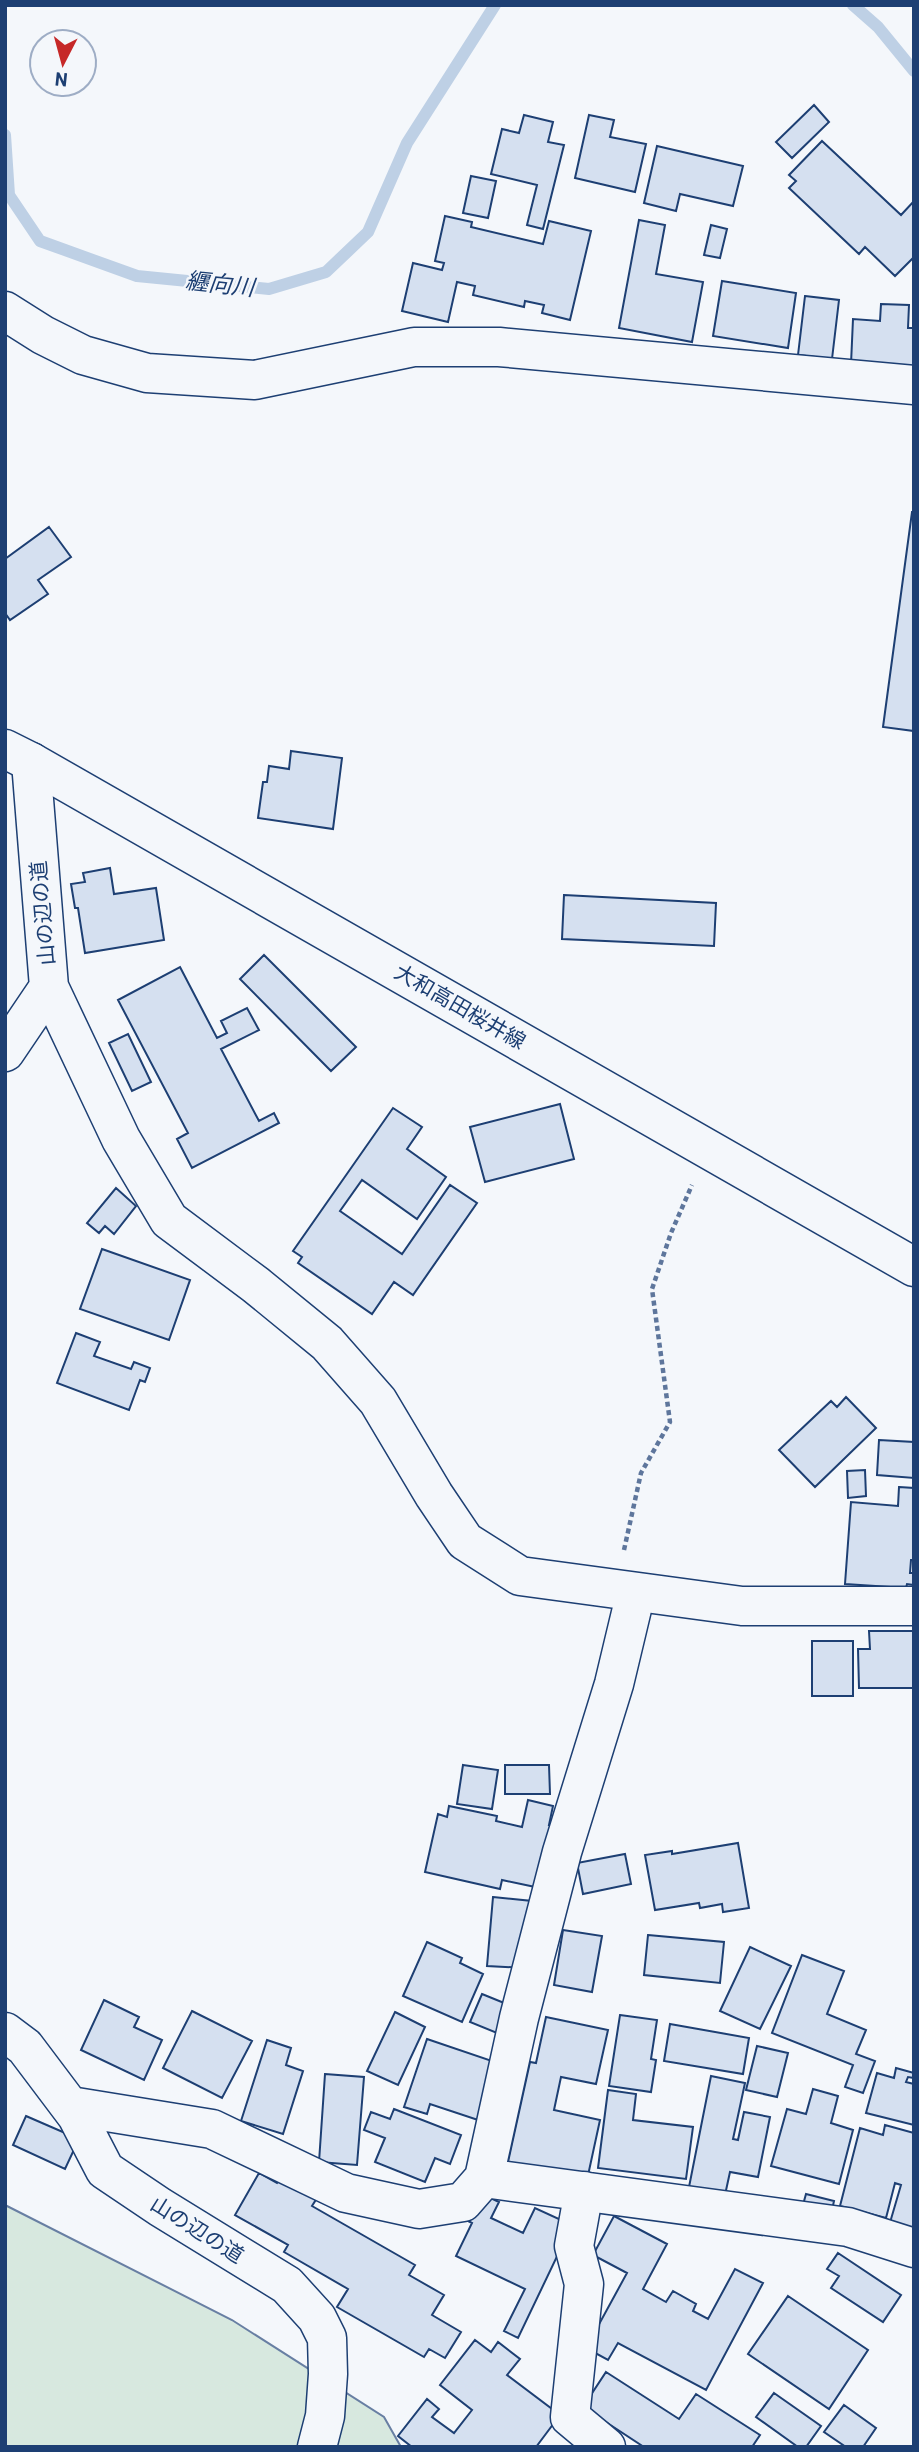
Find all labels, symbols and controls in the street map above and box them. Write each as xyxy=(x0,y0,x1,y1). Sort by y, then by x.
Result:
north arrow xyxy=(28,28,98,98)
text: N xyxy=(54,68,69,93)
water label: 纒向川 xyxy=(184,265,259,301)
street label: 山の辺の道 xyxy=(24,860,59,967)
street label: 大和高田桜井線 xyxy=(391,958,531,1053)
street label: 山の辺の道 xyxy=(147,2190,249,2267)

